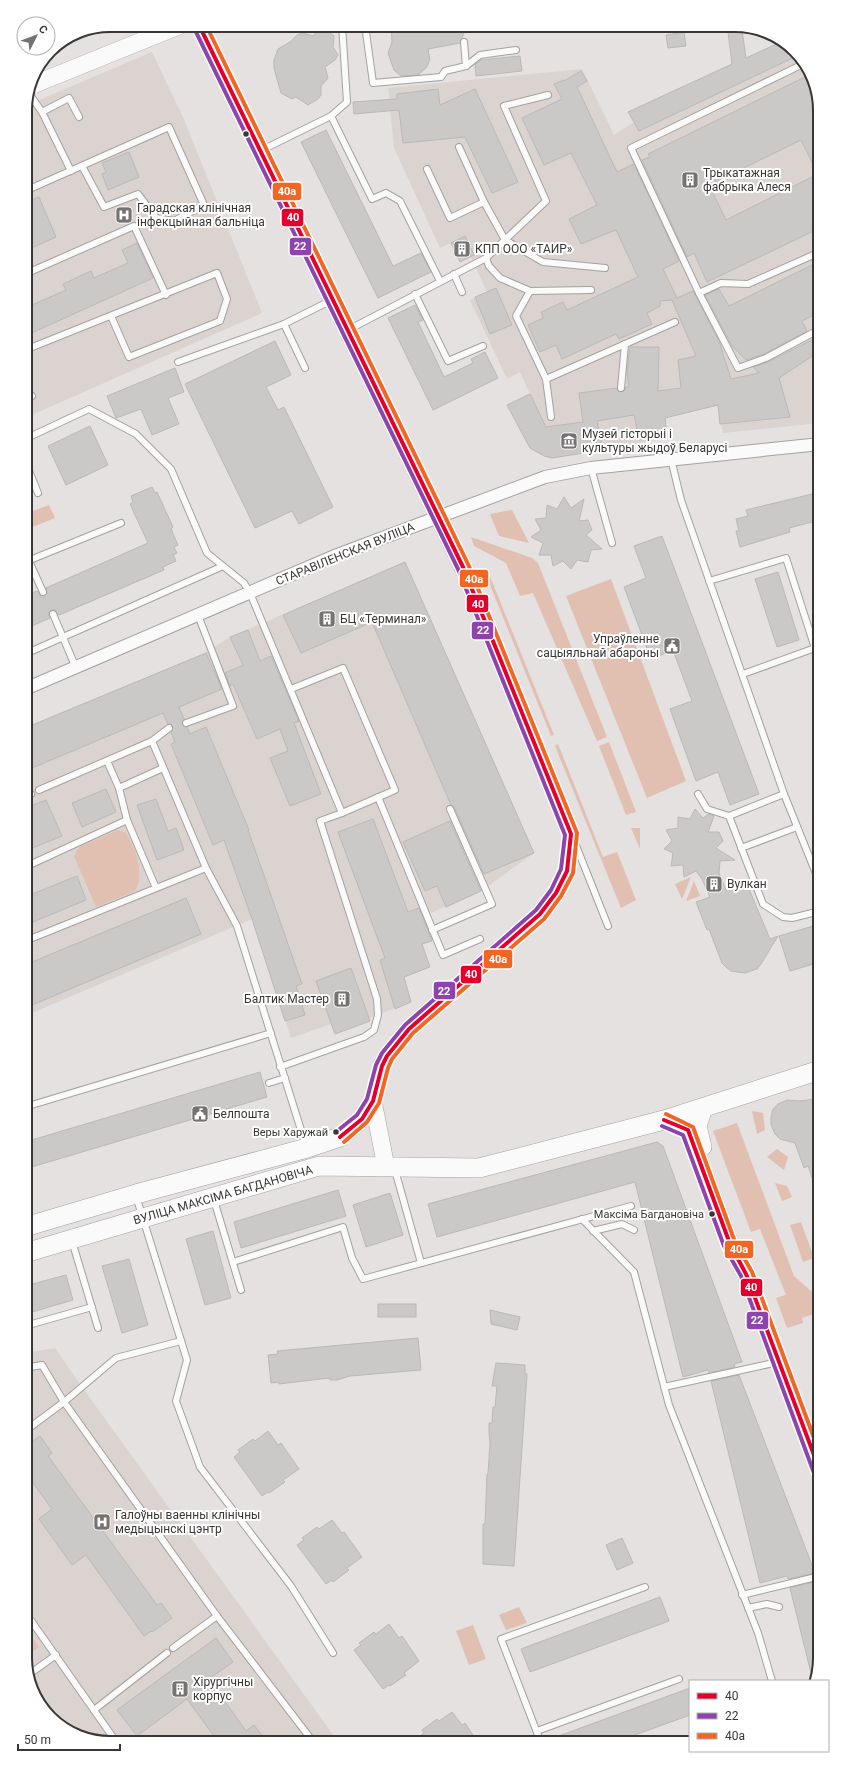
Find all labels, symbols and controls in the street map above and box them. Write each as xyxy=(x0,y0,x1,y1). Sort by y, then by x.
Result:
north arrow xyxy=(16,16,56,56)
text: С xyxy=(36,23,50,37)
unlabelled marker xyxy=(241,129,251,139)
place label: Трыкатажная фабрыка Алеся xyxy=(703,166,791,194)
building icon: Трыкатажная фабрыка Алеся xyxy=(680,170,700,190)
line badge: 40а xyxy=(272,182,302,201)
text: 40а xyxy=(278,185,296,198)
place label: Гарадская клінічная інфекцыйная бальніца xyxy=(137,201,265,229)
hospital icon: Гарадская клінічная інфекцыйная бальніца xyxy=(114,205,134,225)
line badge: 40 xyxy=(281,208,304,227)
text: 40 xyxy=(287,211,299,224)
line badge: 22 xyxy=(289,237,312,256)
building icon: КПП ООО «ТАИР» xyxy=(452,239,472,259)
text: 22 xyxy=(294,240,306,253)
place label: КПП ООО «ТАИР» xyxy=(475,242,573,256)
place label: Музей гісторыі і культуры жыдоў Беларусі xyxy=(582,427,728,455)
museum icon: Музей гісторыі і культуры жыдоў Беларусі xyxy=(559,431,579,451)
street label: СТАРАВІЛЕНСКАЯ ВУЛІЦА xyxy=(274,520,417,588)
line badge: 40а xyxy=(459,569,489,588)
text: 40а xyxy=(465,573,483,586)
line badge: 40 xyxy=(466,594,489,613)
text: 40 xyxy=(472,598,484,611)
building icon: БЦ «Терминал» xyxy=(317,609,337,629)
place label: БЦ «Терминал» xyxy=(340,612,427,626)
line badge: 22 xyxy=(471,621,494,640)
text: 22 xyxy=(477,624,489,637)
place label: Упраўленне сацыяльнай абароны xyxy=(537,632,659,660)
public building icon: Упраўленне сацыяльнай абароны xyxy=(662,636,682,656)
building icon: Вулкан xyxy=(704,874,724,894)
place label: Вулкан xyxy=(727,877,767,891)
line badge: 40а xyxy=(483,949,513,969)
text: 40а xyxy=(489,953,507,966)
line badge: 40 xyxy=(460,965,482,984)
text: 40 xyxy=(465,968,477,981)
line badge: 22 xyxy=(433,981,456,1000)
text: 22 xyxy=(438,985,450,998)
building icon: Балтик Мастер xyxy=(332,989,352,1009)
place label: Балтик Мастер xyxy=(244,992,329,1006)
public building icon: Белпошта xyxy=(190,1104,210,1124)
place label: Белпошта xyxy=(213,1107,270,1121)
place label: Веры Харужай xyxy=(253,1126,328,1139)
marker: Веры Харужай xyxy=(331,1127,341,1137)
street label: ВУЛІЦА МАКСІМА БАГДАНОВІЧА xyxy=(132,1163,314,1227)
place label: Максіма Багдановіча xyxy=(594,1208,704,1221)
marker: Максіма Багдановіча xyxy=(707,1209,717,1219)
line badge: 40а xyxy=(724,1240,754,1259)
text: 40а xyxy=(730,1243,748,1256)
line badge: 40 xyxy=(740,1278,763,1297)
text: 40 xyxy=(745,1281,757,1294)
line badge: 22 xyxy=(746,1311,769,1330)
text: 22 xyxy=(751,1314,763,1327)
place label: Галоўны ваенны клінічны медыцынскі цэнтр xyxy=(115,1508,260,1536)
hospital icon: Галоўны ваенны клінічны медыцынскі цэнтр xyxy=(92,1512,112,1532)
place label: Хірургічны корпус xyxy=(193,1675,253,1703)
building icon: Хірургічны корпус xyxy=(170,1679,190,1699)
legend xyxy=(689,1680,829,1752)
text: 40 xyxy=(725,1689,739,1703)
text: 22 xyxy=(725,1709,739,1723)
scale bar xyxy=(18,1726,120,1752)
text: 40а xyxy=(725,1729,745,1743)
text: 50 m xyxy=(24,1733,51,1747)

